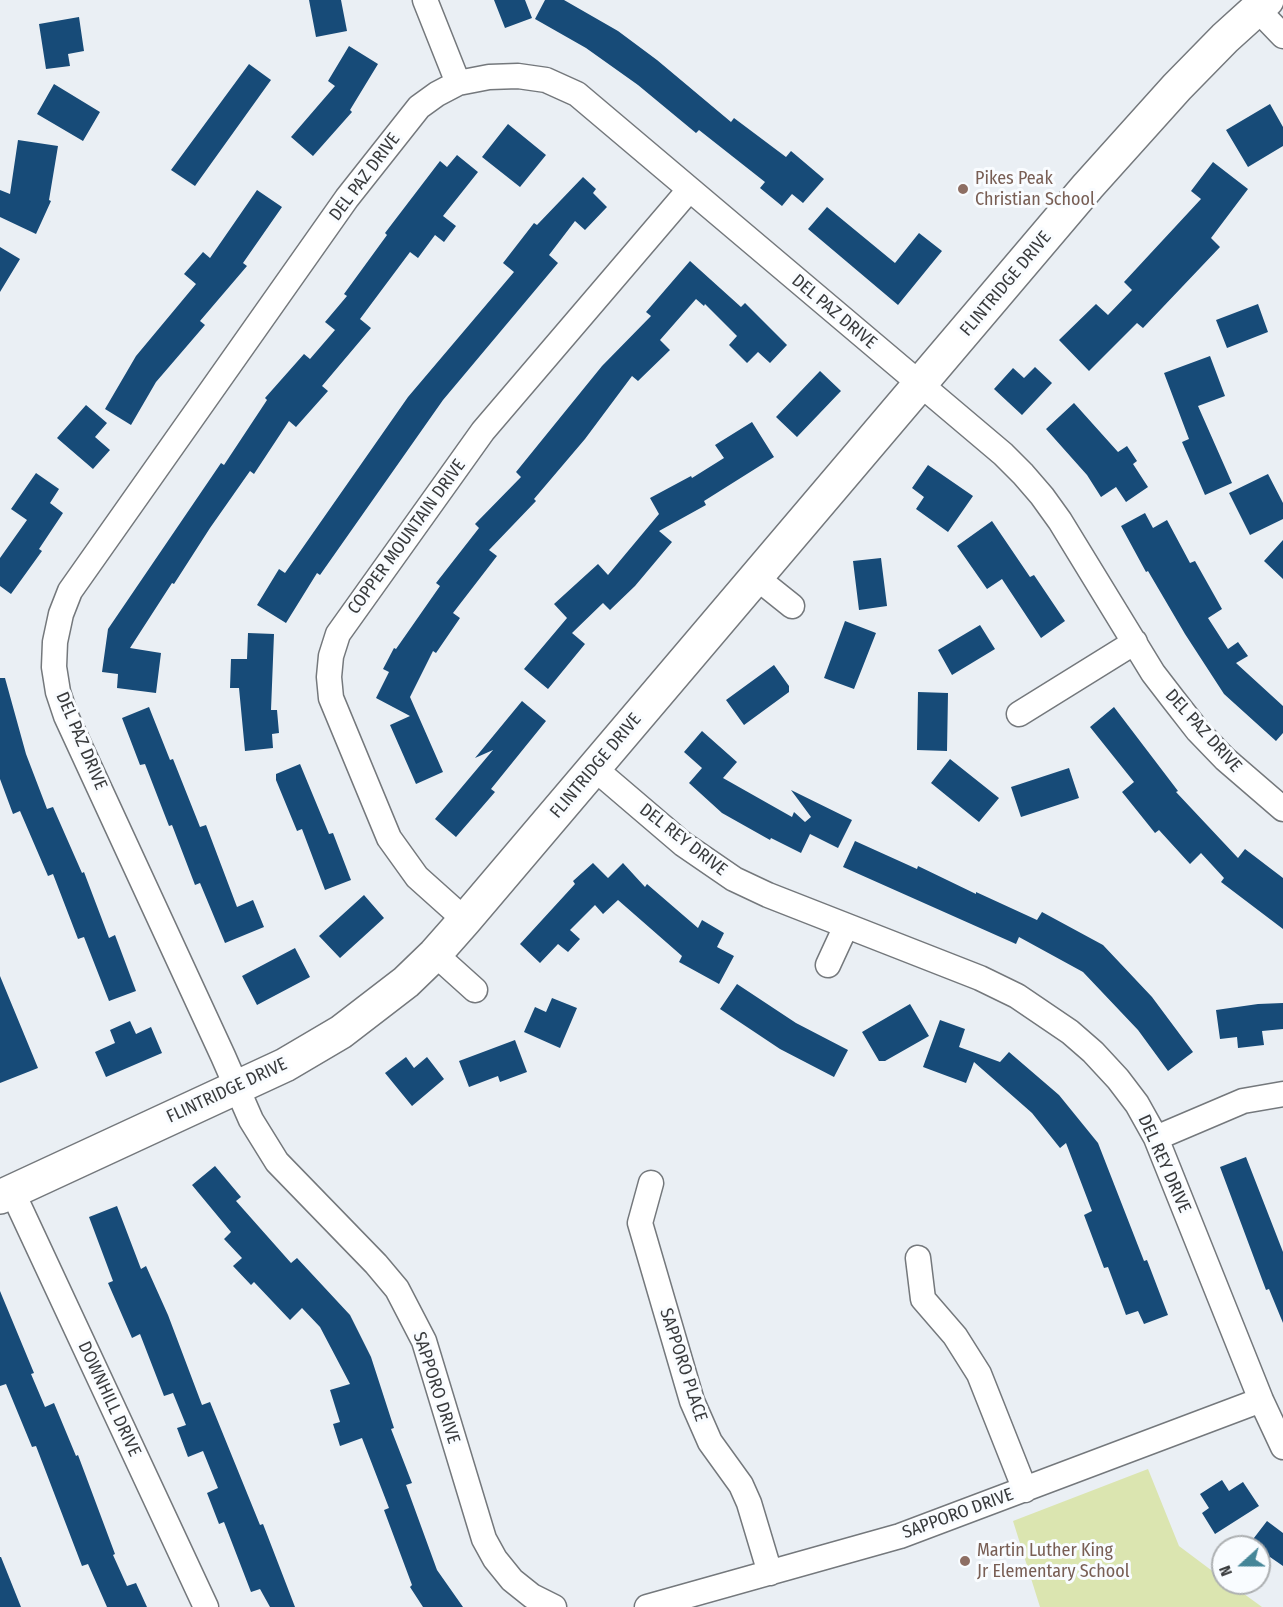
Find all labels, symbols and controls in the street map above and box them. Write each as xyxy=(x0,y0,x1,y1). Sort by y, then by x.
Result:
street label: DEL PAZ DRIVE xyxy=(325,129,405,225)
place label: Pikes Peak Christian School xyxy=(975,168,1095,210)
marker: Pikes Peak Christian School xyxy=(956,182,970,196)
street label: FLINTRIDGE DRIVE xyxy=(956,227,1056,341)
street label: DEL PAZ DRIVE xyxy=(787,270,881,354)
street label: COPPER MOUNTAIN DRIVE xyxy=(344,455,470,619)
street label: DEL PAZ DRIVE xyxy=(1160,685,1246,777)
street label: DEL PAZ DRIVE xyxy=(51,689,111,793)
street label: FLINTRIDGE DRIVE xyxy=(546,709,646,823)
street label: DEL REY DRIVE xyxy=(635,799,731,881)
street label: FLINTRIDGE DRIVE xyxy=(163,1054,291,1128)
street label: DEL REY DRIVE xyxy=(1133,1112,1195,1216)
street label: SAPPORO PLACE xyxy=(655,1306,711,1424)
street label: SAPPORO DRIVE xyxy=(408,1329,464,1447)
street label: DOWNHILL DRIVE xyxy=(73,1338,145,1460)
street label: SAPPORO DRIVE xyxy=(900,1484,1016,1544)
north arrow xyxy=(1211,1535,1271,1595)
place label: Martin Luther King Jr Elementary School xyxy=(977,1540,1129,1582)
marker: Martin Luther King Jr Elementary School xyxy=(958,1554,972,1568)
text: N xyxy=(1215,1563,1236,1579)

